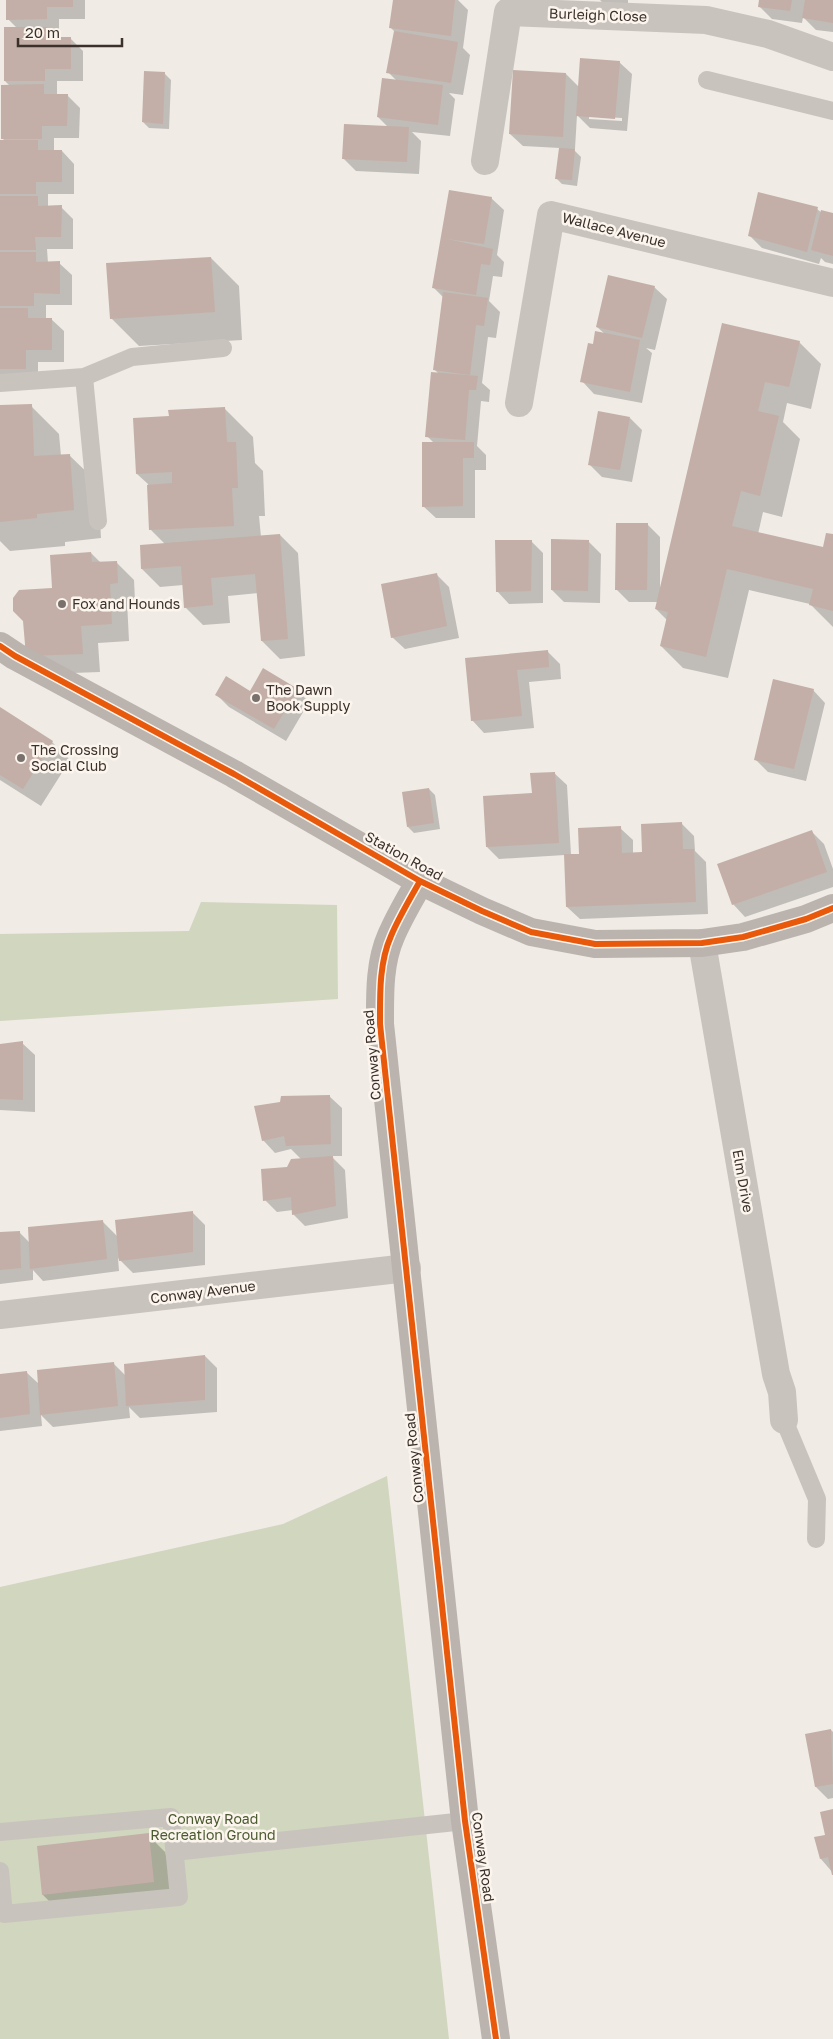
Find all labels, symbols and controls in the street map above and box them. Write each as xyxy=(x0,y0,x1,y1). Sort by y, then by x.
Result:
street label: Burleigh Close xyxy=(549,4,647,25)
scale bar xyxy=(18,15,121,47)
text: 20 m xyxy=(25,23,60,41)
street label: Wallace Avenue xyxy=(560,208,668,251)
place label: Fox and Hounds xyxy=(72,595,180,612)
marker: Fox and Hounds xyxy=(56,598,68,610)
place label: The Dawn Book Supply xyxy=(266,681,350,714)
marker: The Dawn Book Supply xyxy=(250,692,262,704)
place label: The Crossing Social Club xyxy=(31,741,119,774)
marker: The Crossing Social Club xyxy=(15,752,27,764)
street label: Station Road xyxy=(362,827,446,884)
street label: Conway Road xyxy=(359,1009,384,1101)
street label: Elm Drive xyxy=(730,1148,757,1214)
street label: Conway Avenue xyxy=(149,1277,257,1306)
street label: Conway Road xyxy=(400,1412,427,1504)
park label: Conway Road Recreation Ground xyxy=(150,1810,276,1843)
street label: Conway Road xyxy=(469,1811,498,1903)

